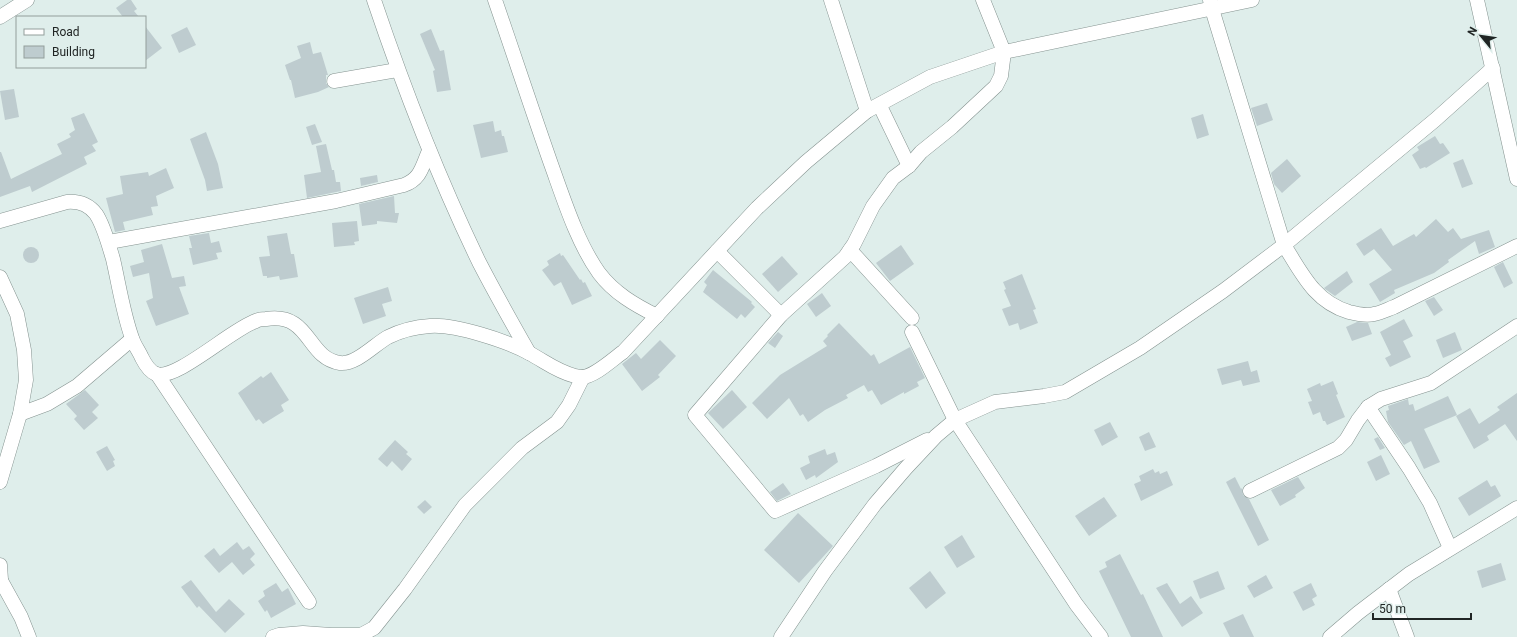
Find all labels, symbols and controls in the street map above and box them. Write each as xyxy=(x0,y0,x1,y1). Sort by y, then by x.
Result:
legend xyxy=(16,16,146,68)
north arrow xyxy=(1461,16,1501,56)
text: Road xyxy=(52,25,80,39)
text: N xyxy=(1465,25,1480,38)
text: Building xyxy=(52,45,95,59)
scale bar xyxy=(1373,595,1471,621)
text: 50 m xyxy=(1379,602,1406,616)

